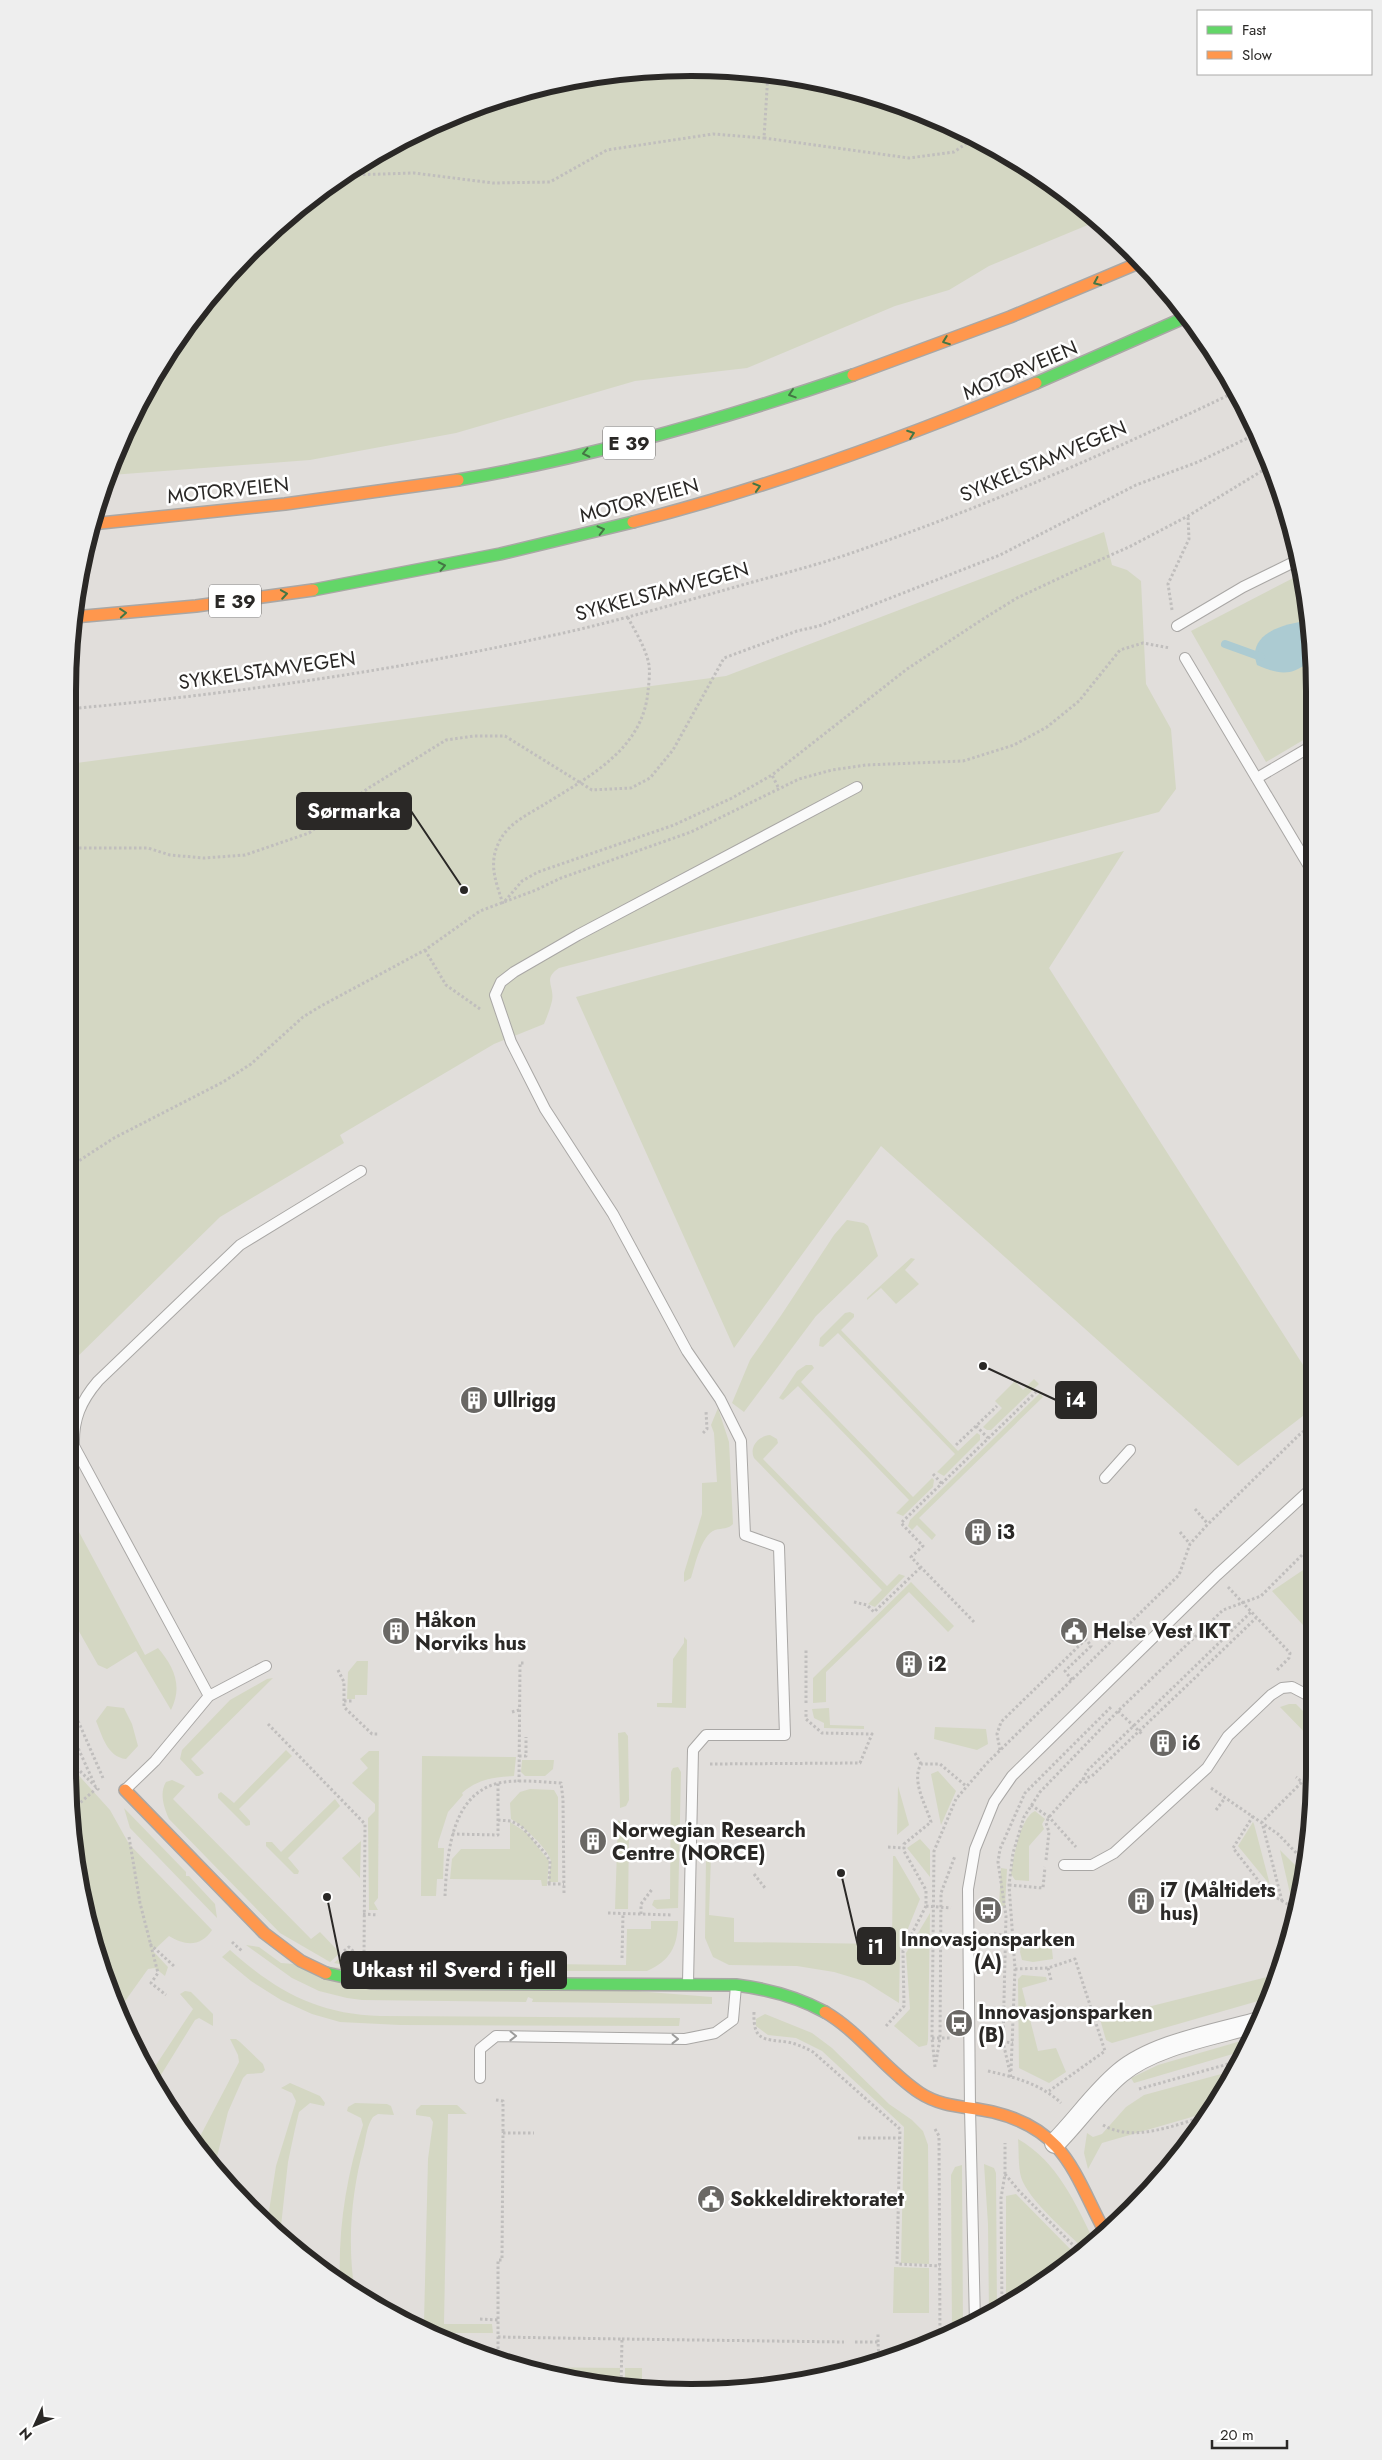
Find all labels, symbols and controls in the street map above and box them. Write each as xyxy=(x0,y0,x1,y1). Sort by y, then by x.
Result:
legend xyxy=(1197,10,1372,75)
text: Fast xyxy=(1242,19,1266,41)
text: Slow xyxy=(1242,44,1273,66)
one-way arrow xyxy=(1093,275,1102,286)
street label: MOTORVEIEN xyxy=(958,333,1082,408)
one-way arrow xyxy=(942,335,951,346)
one-way arrow xyxy=(788,389,797,399)
street label: SYKKELSTAMVEGEN xyxy=(955,413,1131,510)
road number: E 39 xyxy=(603,426,655,459)
one-way arrow xyxy=(906,429,915,440)
one-way arrow xyxy=(581,448,590,458)
street label: MOTORVEIEN xyxy=(166,470,290,511)
street label: MOTORVEIEN xyxy=(576,471,702,530)
one-way arrow xyxy=(753,482,761,492)
one-way arrow xyxy=(596,525,605,536)
street label: SYKKELSTAMVEGEN xyxy=(572,554,752,629)
one-way arrow xyxy=(438,561,447,572)
road number: E 39 xyxy=(209,584,261,618)
one-way arrow xyxy=(280,589,288,599)
one-way arrow xyxy=(119,608,127,619)
street label: SYKKELSTAMVEGEN xyxy=(177,644,358,697)
callout: Sørmarka xyxy=(297,793,411,829)
text: Sørmarka xyxy=(307,796,401,826)
callout: i4 xyxy=(1056,1382,1096,1418)
building icon: Ullrigg xyxy=(459,1385,489,1415)
text: i4 xyxy=(1066,1385,1086,1415)
place label: Ullrigg xyxy=(493,1386,556,1415)
building icon: i3 xyxy=(963,1517,993,1547)
place label: i3 xyxy=(997,1518,1015,1547)
place label: Håkon Norviks hus xyxy=(415,1606,526,1658)
building icon: Håkon Norviks hus xyxy=(381,1616,411,1646)
public building icon: Helse Vest IKT xyxy=(1059,1616,1089,1646)
place label: Helse Vest IKT xyxy=(1093,1617,1231,1646)
building icon: i2 xyxy=(894,1649,924,1679)
place label: i2 xyxy=(928,1650,947,1679)
building icon: i6 xyxy=(1148,1728,1178,1758)
place label: i6 xyxy=(1182,1729,1201,1758)
place label: Norwegian Research Centre (NORCE) xyxy=(612,1816,806,1868)
building icon: Norwegian Research Centre (NORCE) xyxy=(578,1826,608,1856)
place label: i7 (Måltidets hus) xyxy=(1160,1876,1276,1928)
building icon: i7 (Måltidets hus) xyxy=(1126,1886,1156,1916)
bus stop icon: Innovasjonsparken (A) xyxy=(973,1895,1003,1925)
place label: Innovasjonsparken (A) xyxy=(901,1925,1075,1977)
callout: i1 xyxy=(858,1928,895,1964)
text: i1 xyxy=(868,1932,884,1962)
callout: Utkast til Sverd i fjell xyxy=(342,1952,566,1988)
text: Utkast til Sverd i fjell xyxy=(352,1955,556,1985)
place label: Innovasjonsparken (B) xyxy=(978,1998,1153,2050)
bus stop icon: Innovasjonsparken (B) xyxy=(944,2008,974,2038)
one-way arrow xyxy=(509,2031,517,2041)
one-way arrow xyxy=(672,2034,679,2044)
public building icon: Sokkeldirektoratet xyxy=(696,2184,726,2214)
place label: Sokkeldirektoratet xyxy=(730,2185,905,2214)
north arrow xyxy=(10,2400,60,2450)
scale bar xyxy=(1212,2418,1287,2450)
text: N xyxy=(15,2423,37,2445)
text: 20 m xyxy=(1220,2424,1254,2446)

